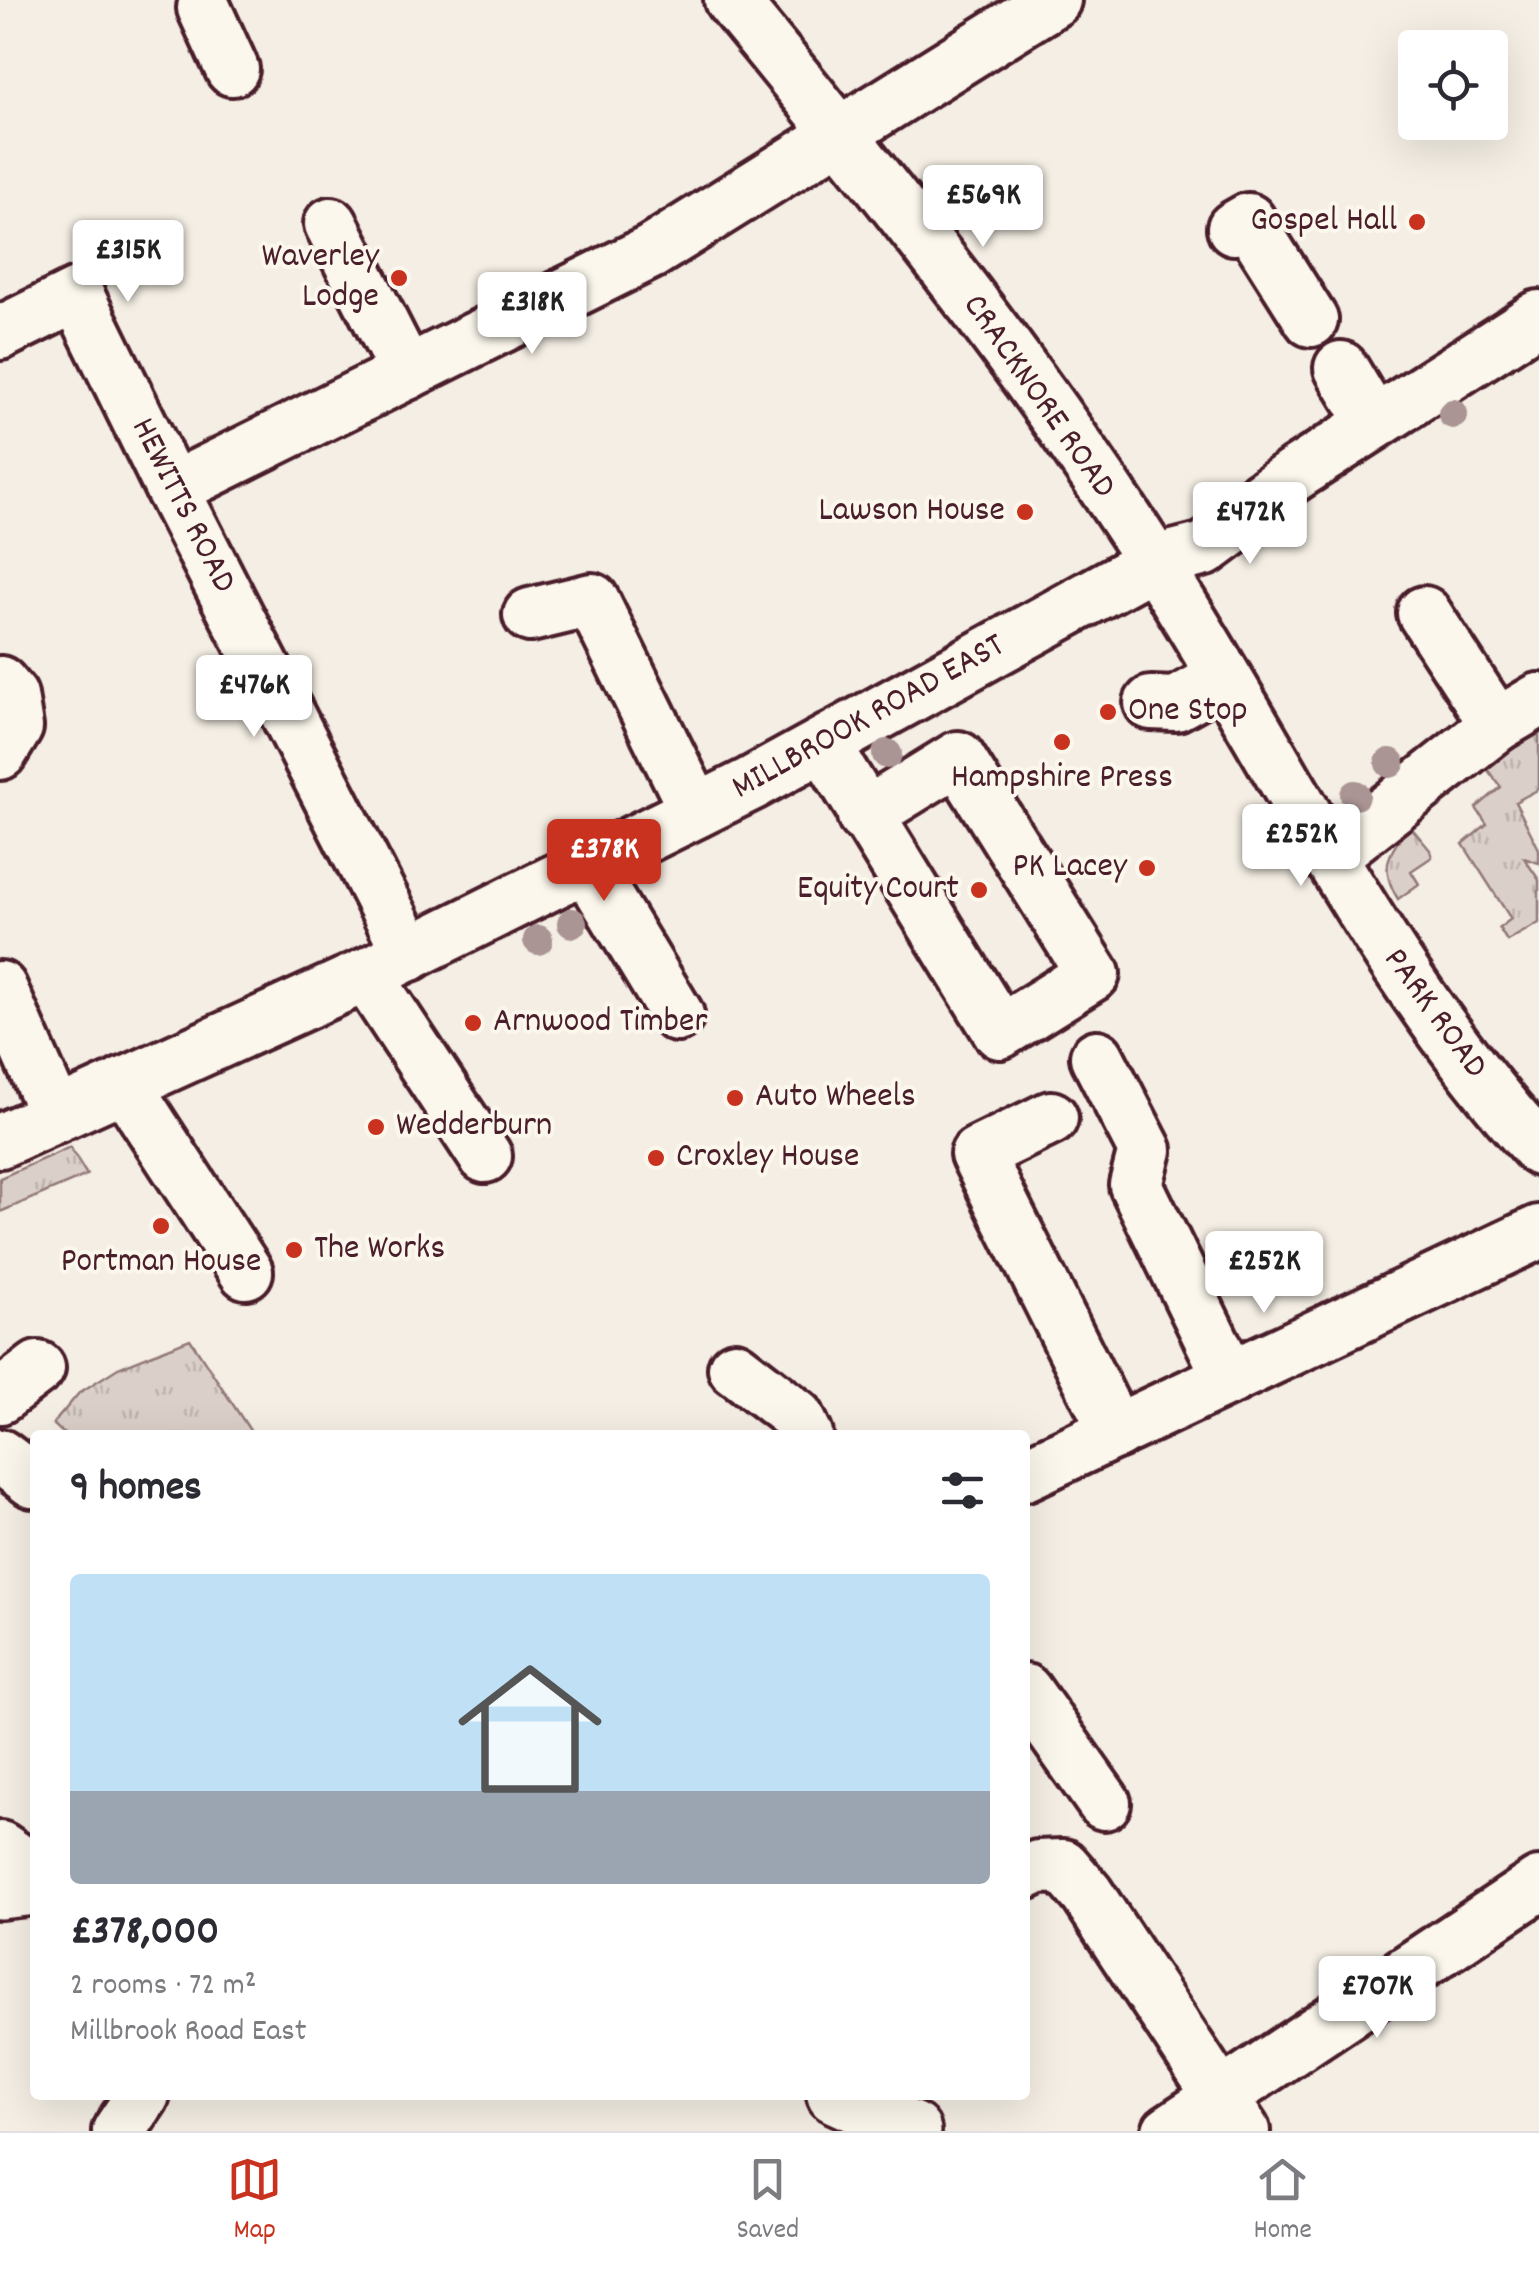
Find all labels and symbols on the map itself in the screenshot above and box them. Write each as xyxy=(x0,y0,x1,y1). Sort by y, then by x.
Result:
pin: £569K xyxy=(913,165,1053,250)
place label: Gospel Hall xyxy=(1250,197,1397,247)
marker: Gospel Hall xyxy=(1406,211,1428,233)
pin: £315K xyxy=(58,220,198,305)
place label: Waverley Lodge xyxy=(262,233,380,323)
marker: Waverley Lodge xyxy=(388,267,410,289)
pin: £318K xyxy=(462,272,602,357)
street label: CRACKNORE ROAD xyxy=(949,285,1127,509)
street label: HEWITTS ROAD xyxy=(116,410,248,602)
pin: £472K xyxy=(1180,482,1320,567)
place label: Lawson House xyxy=(819,487,1005,537)
marker: Lawson House xyxy=(1014,501,1036,523)
street label: MILLBROOK ROAD EAST xyxy=(724,622,1014,814)
pin: £476K xyxy=(184,655,324,740)
place label: One Stop xyxy=(1128,687,1248,737)
marker: One Stop xyxy=(1097,701,1119,723)
marker: Hampshire Press xyxy=(1051,731,1073,753)
place label: Hampshire Press xyxy=(951,754,1173,804)
pin: £252K xyxy=(1231,804,1371,889)
pin: £378K xyxy=(534,819,674,904)
place label: PK Lacey xyxy=(1013,843,1128,893)
marker: PK Lacey xyxy=(1136,857,1158,879)
place label: Equity Court xyxy=(797,865,959,915)
marker: Equity Court xyxy=(968,879,990,901)
street label: PARK ROAD xyxy=(1370,938,1498,1090)
place label: Arnwood Timber xyxy=(493,998,707,1048)
marker: Arnwood Timber xyxy=(462,1012,484,1034)
place label: Auto Wheels xyxy=(755,1073,916,1123)
marker: Auto Wheels xyxy=(724,1087,746,1109)
place label: Wedderburn xyxy=(396,1102,552,1152)
marker: Wedderburn xyxy=(365,1116,387,1138)
place label: Croxley House xyxy=(676,1133,859,1183)
marker: Croxley House xyxy=(645,1147,667,1169)
marker: Portman House xyxy=(150,1215,172,1237)
place label: The Works xyxy=(314,1225,445,1275)
pin: £252K xyxy=(1194,1231,1334,1316)
place label: Portman House xyxy=(61,1238,261,1288)
marker: The Works xyxy=(283,1239,305,1261)
pin: £707K xyxy=(1307,1956,1447,2041)

